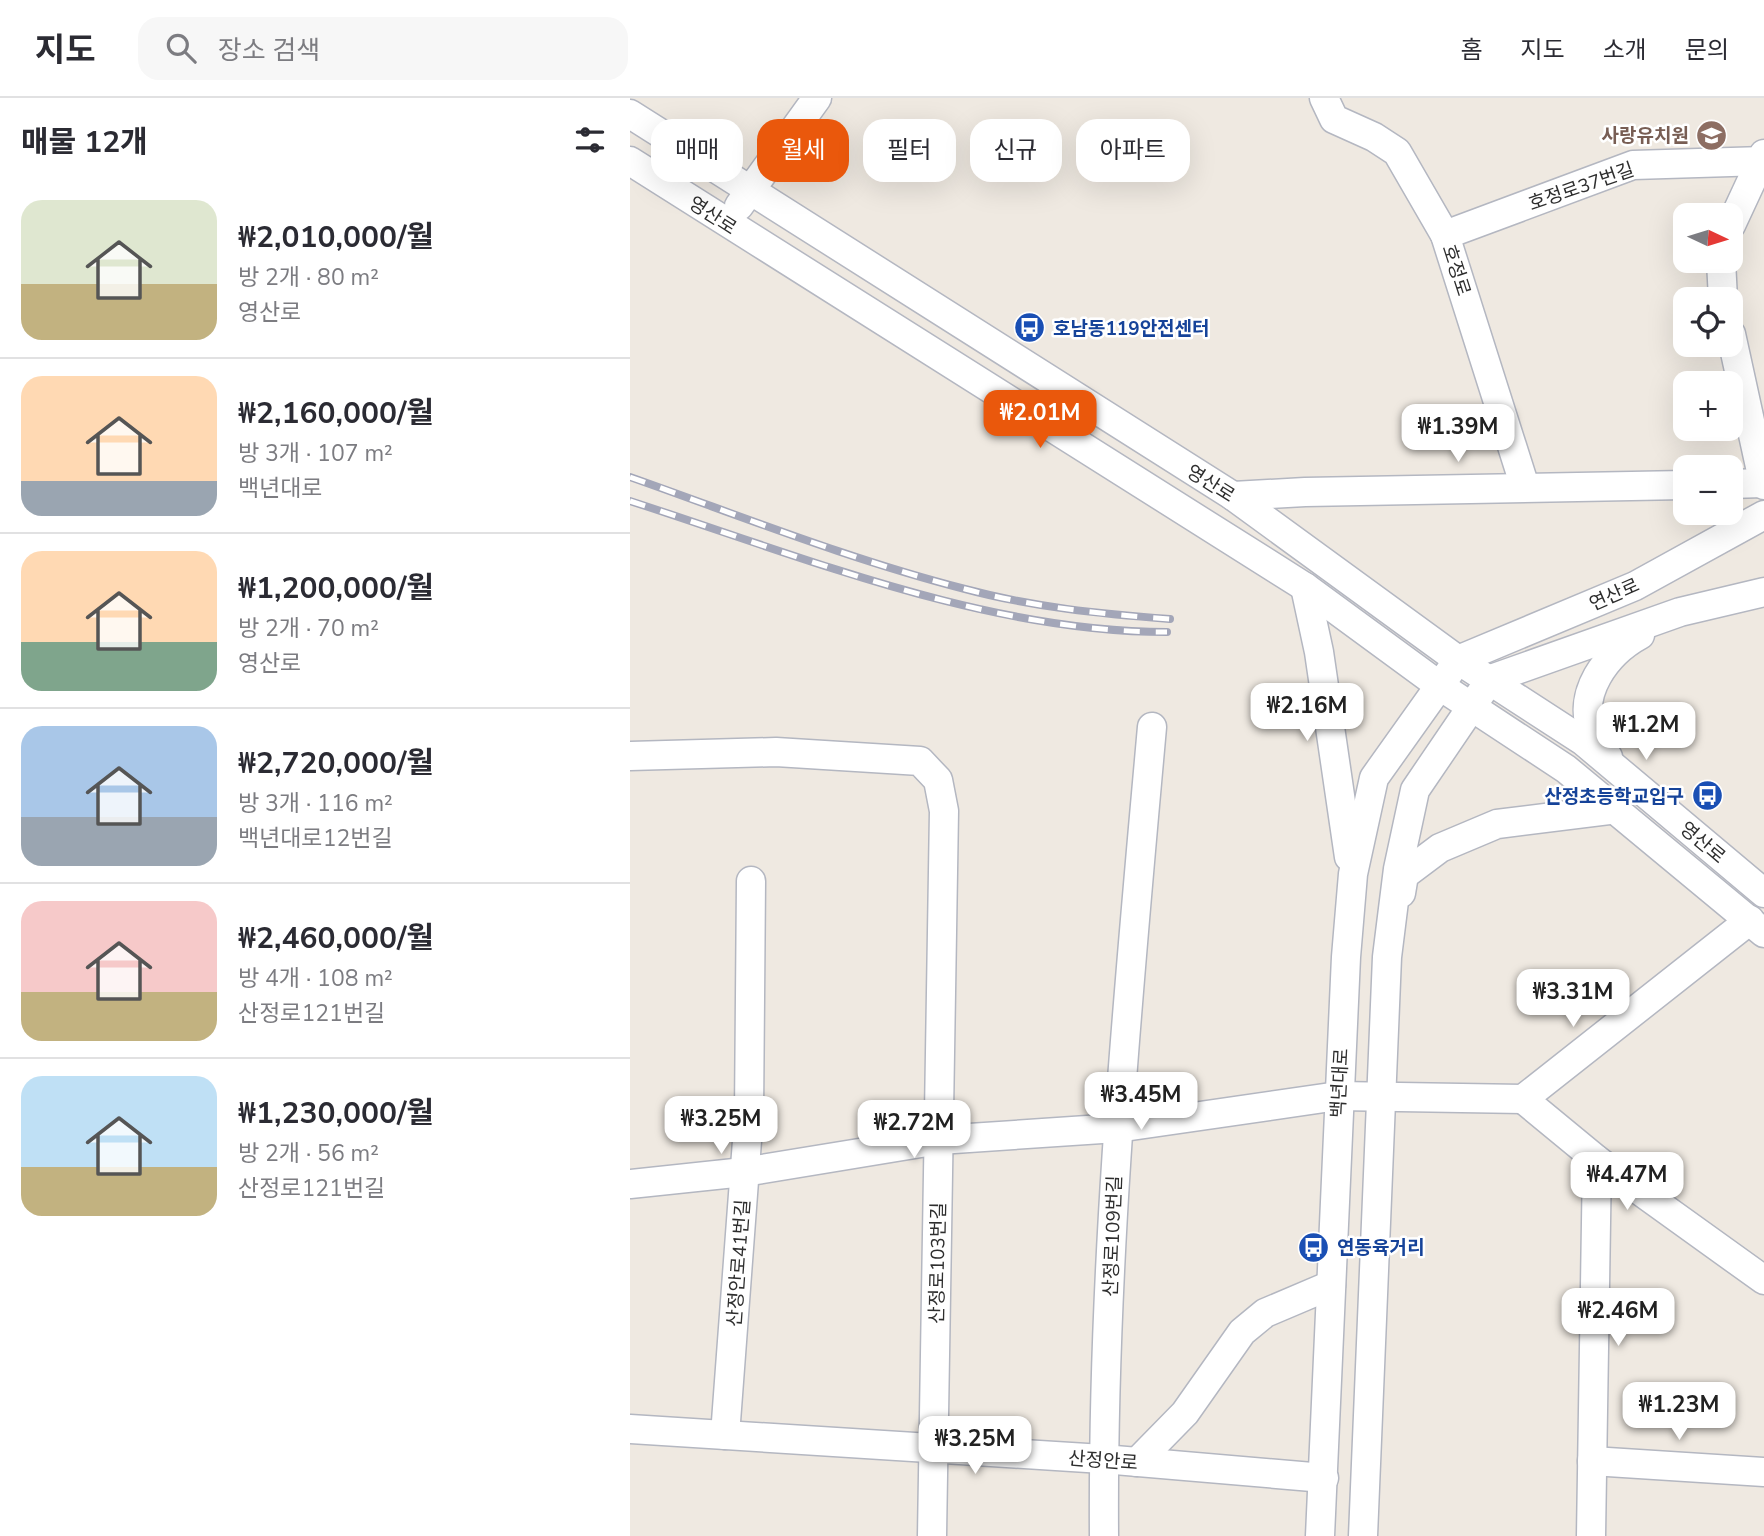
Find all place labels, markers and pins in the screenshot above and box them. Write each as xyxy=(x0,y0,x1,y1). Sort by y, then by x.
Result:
school or university icon: 사랑유치원 xyxy=(1695,118,1729,152)
place label: 사랑유치원 xyxy=(1602,123,1689,149)
bus stop icon: 호남동119안전센터 xyxy=(1013,311,1047,345)
place label: 호남동119안전센터 xyxy=(1053,316,1210,342)
pin: ₩2.01M xyxy=(983,390,1097,450)
pin: ₩1.39M xyxy=(1401,404,1515,464)
pin: ₩2.16M xyxy=(1250,684,1364,743)
pin: ₩1.2M xyxy=(1597,702,1695,762)
bus stop icon: 산정초등학교입구 xyxy=(1690,779,1724,813)
place label: 산정초등학교입구 xyxy=(1544,784,1684,810)
pin: ₩3.31M xyxy=(1516,970,1630,1029)
pin: ₩3.45M xyxy=(1084,1072,1198,1132)
pin: ₩3.25M xyxy=(664,1096,778,1156)
pin: ₩2.72M xyxy=(857,1100,971,1160)
pin: ₩4.47M xyxy=(1570,1152,1684,1212)
bus stop icon: 연동육거리 xyxy=(1297,1230,1331,1264)
place label: 연동육거리 xyxy=(1337,1235,1424,1261)
pin: ₩2.46M xyxy=(1561,1288,1675,1348)
pin: ₩1.23M xyxy=(1622,1382,1736,1442)
pin: ₩3.25M xyxy=(918,1416,1032,1476)

